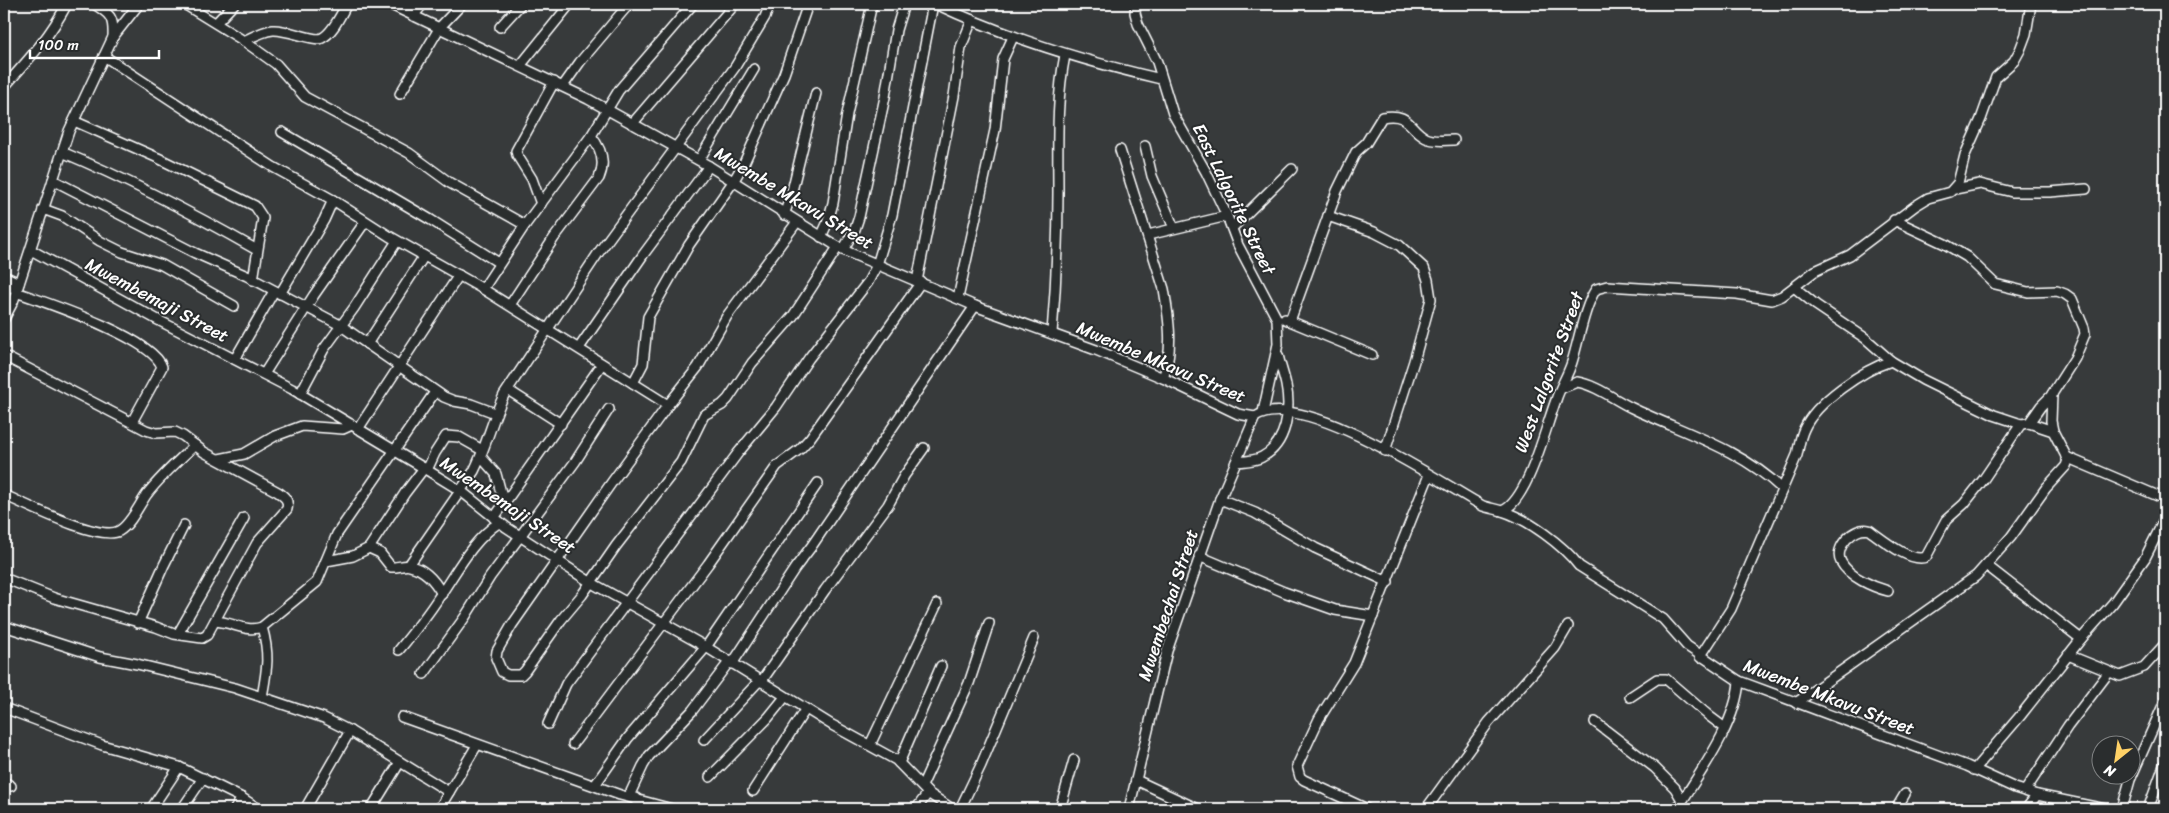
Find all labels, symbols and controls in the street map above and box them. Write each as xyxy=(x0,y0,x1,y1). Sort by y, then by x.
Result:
scale bar xyxy=(30,28,159,60)
text: 100 m xyxy=(38,32,79,58)
street label: East Lalgorite Street xyxy=(1183,118,1285,281)
street label: Mwembe Mkavu Street xyxy=(708,138,880,259)
street label: Mwembemaji Street xyxy=(79,249,235,352)
street label: West Lalgorite Street xyxy=(1505,286,1593,457)
street label: Mwembe Mkavu Street xyxy=(1071,312,1251,412)
street label: Mwembemaji Street xyxy=(433,447,583,563)
street label: Mwembechai Street xyxy=(1128,525,1208,685)
street label: Mwembe Mkavu Street xyxy=(1739,650,1920,744)
north arrow xyxy=(2092,736,2142,786)
text: N xyxy=(2099,757,2121,785)

